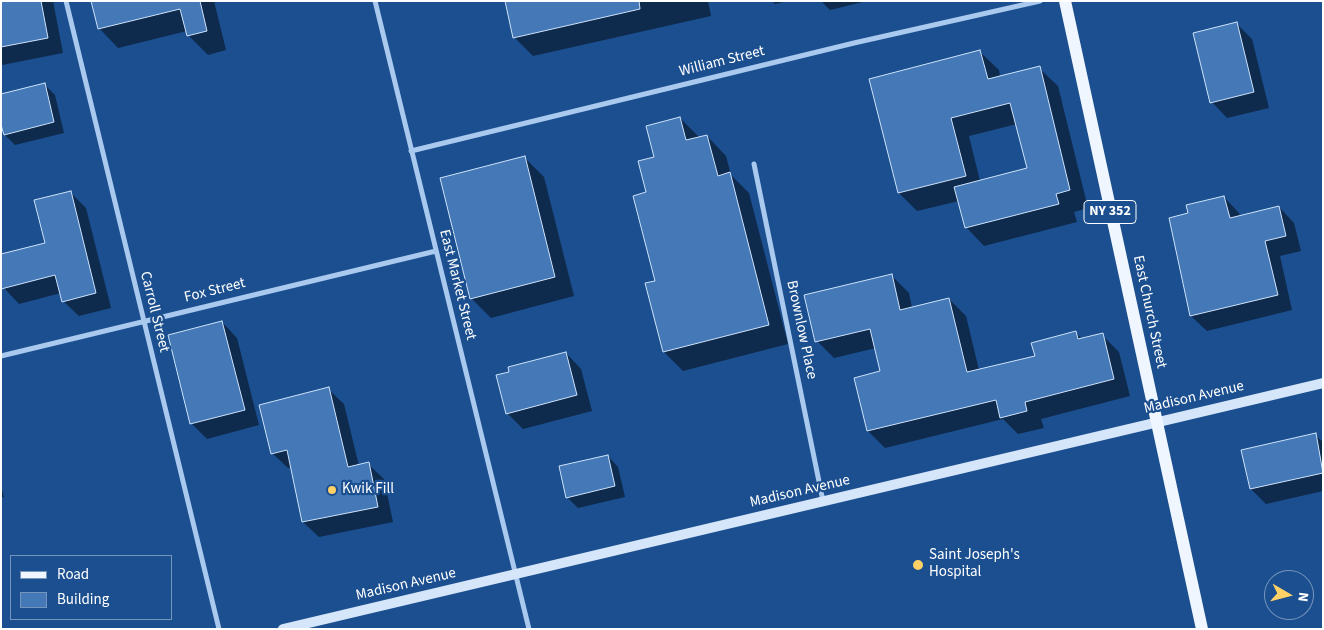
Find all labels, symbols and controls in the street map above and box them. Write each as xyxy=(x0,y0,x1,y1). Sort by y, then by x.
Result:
street label: William Street xyxy=(677,43,767,81)
road number: NY 352 xyxy=(1084,200,1136,223)
street label: East Market Street xyxy=(435,228,479,342)
street label: East Church Street xyxy=(1128,254,1170,370)
street label: Carroll Street xyxy=(135,270,173,354)
street label: Fox Street xyxy=(183,275,247,307)
street label: Brownlow Place xyxy=(782,279,820,381)
street label: Madison Avenue xyxy=(1142,378,1246,418)
street label: Madison Avenue xyxy=(748,472,852,512)
place label: Kwik Fill xyxy=(342,481,394,499)
marker: Kwik Fill xyxy=(326,484,338,496)
place label: Saint Joseph's Hospital xyxy=(929,547,1020,582)
legend xyxy=(10,555,172,620)
marker: Saint Joseph's Hospital xyxy=(911,558,925,572)
text: Road xyxy=(57,564,89,585)
street label: Madison Avenue xyxy=(354,565,458,605)
north arrow xyxy=(1264,570,1314,620)
text: Building xyxy=(57,589,109,610)
text: N xyxy=(1292,591,1313,603)

